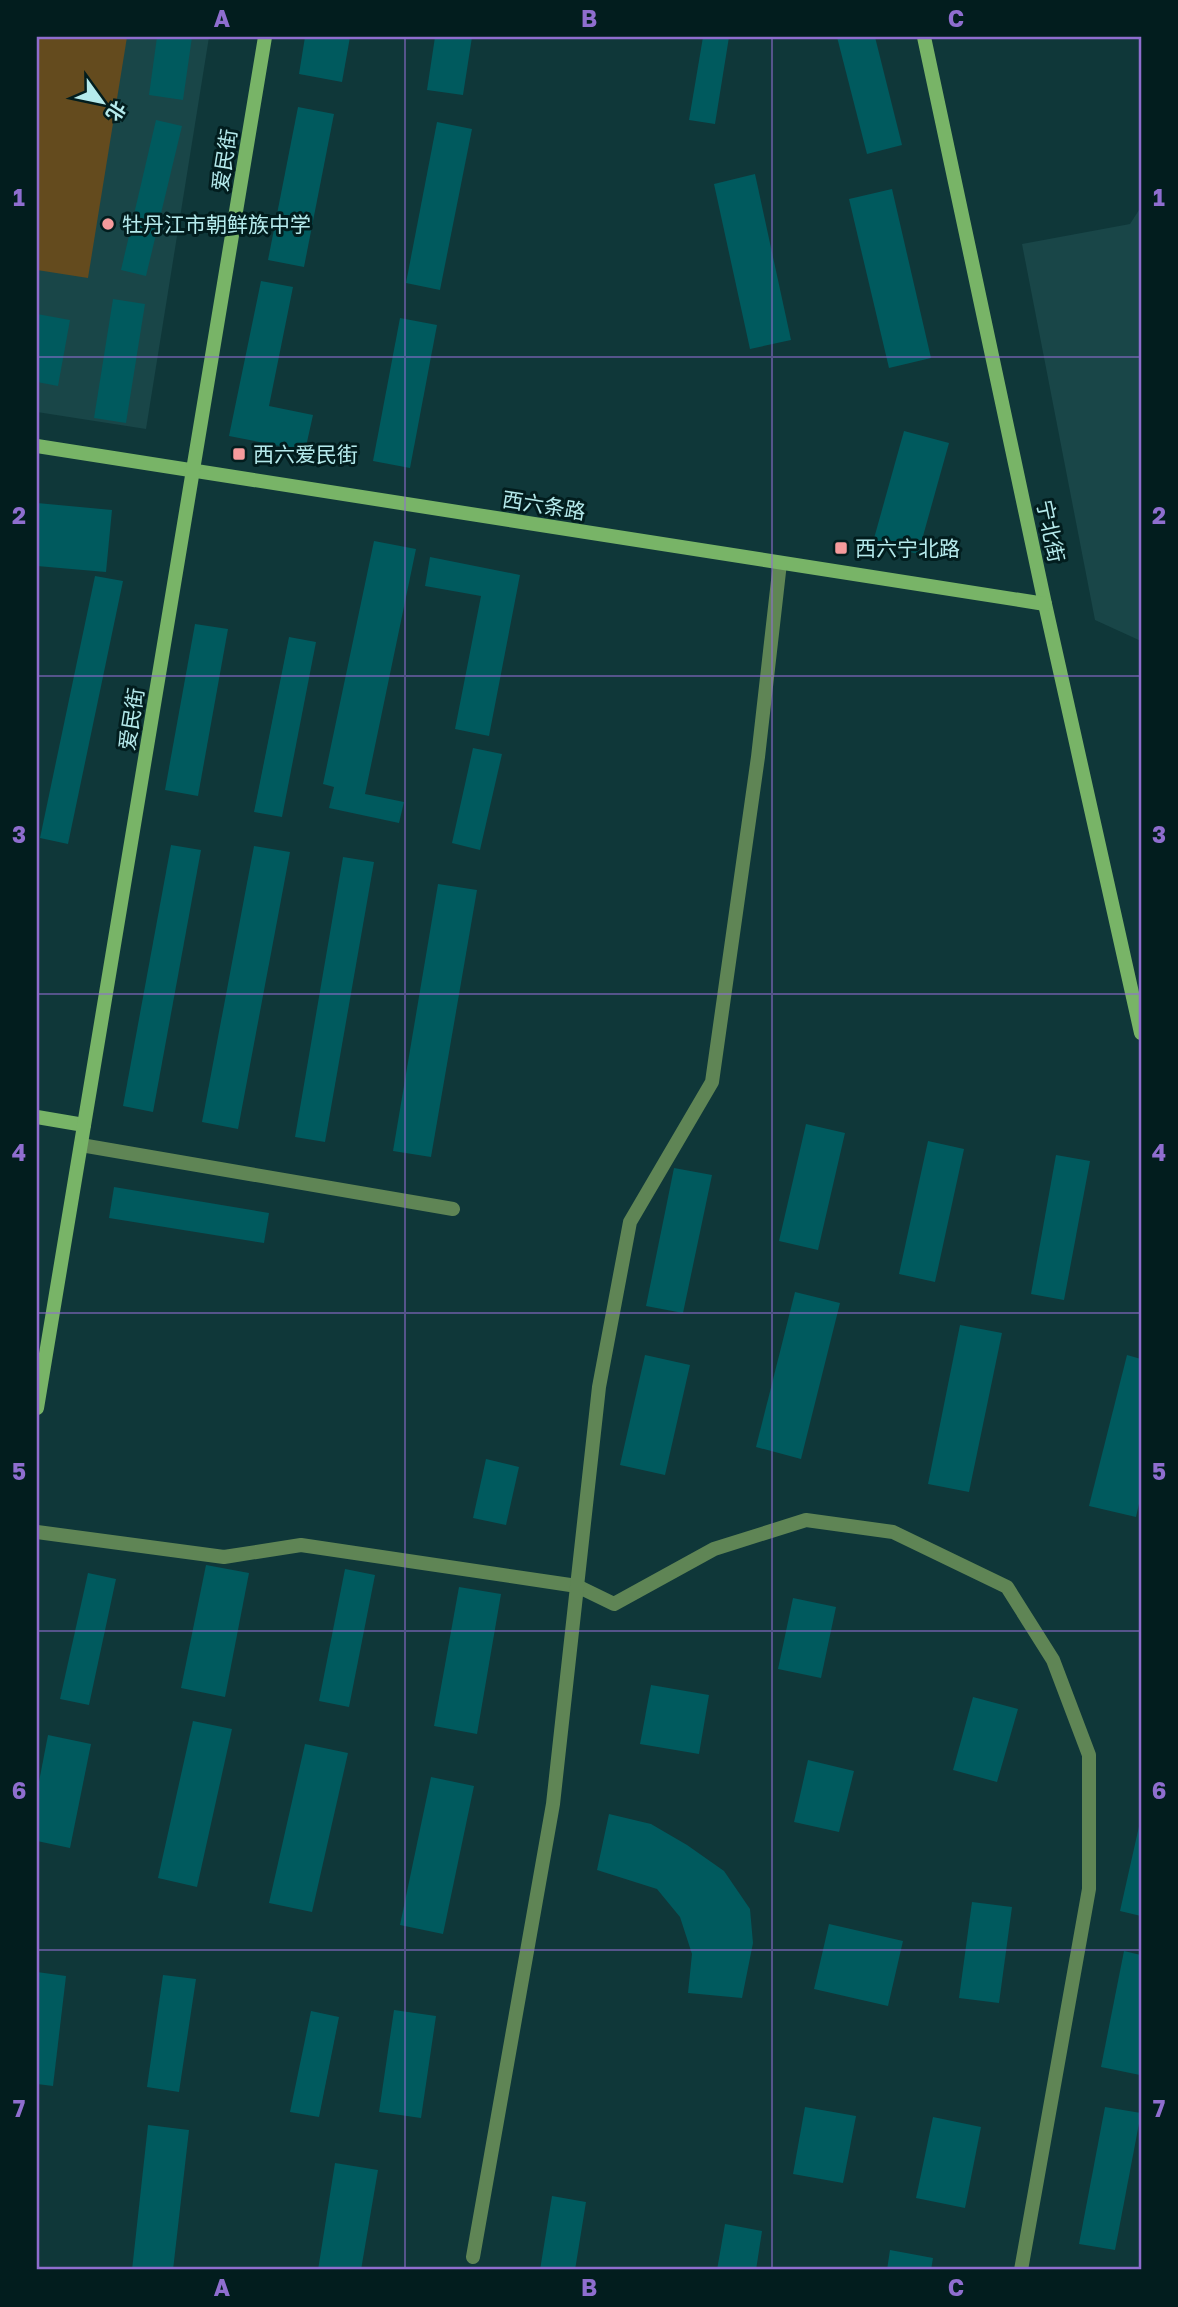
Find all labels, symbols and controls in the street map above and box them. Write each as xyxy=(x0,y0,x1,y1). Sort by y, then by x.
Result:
text: A xyxy=(214,4,231,32)
text: B xyxy=(581,4,597,32)
text: C xyxy=(948,4,964,32)
north arrow xyxy=(66,66,136,136)
text: 北 xyxy=(102,97,131,126)
street label: 爱民街 xyxy=(206,127,242,193)
text: 1 xyxy=(13,183,25,211)
text: 1 xyxy=(1153,183,1165,211)
place label: 牡丹江市朝鲜族中学 xyxy=(122,211,311,237)
marker: 牡丹江市朝鲜族中学 xyxy=(100,216,116,232)
place label: 西六爱民街 xyxy=(253,441,358,467)
marker: 西六爱民街 xyxy=(231,446,247,462)
street label: 西六条路 xyxy=(500,486,588,524)
street label: 宁北街 xyxy=(1032,497,1070,565)
text: 2 xyxy=(12,501,26,529)
text: 2 xyxy=(1152,501,1166,529)
place label: 西六宁北路 xyxy=(855,535,960,561)
marker: 西六宁北路 xyxy=(833,540,849,556)
street label: 爱民街 xyxy=(113,686,149,752)
text: 3 xyxy=(12,820,26,848)
text: 3 xyxy=(1152,820,1166,848)
text: 4 xyxy=(12,1138,26,1166)
text: 4 xyxy=(1152,1138,1166,1166)
text: 5 xyxy=(12,1457,26,1485)
text: 5 xyxy=(1152,1457,1166,1485)
text: 6 xyxy=(12,1776,26,1804)
text: 6 xyxy=(1152,1776,1166,1804)
text: 7 xyxy=(13,2094,25,2122)
text: 7 xyxy=(1153,2094,1165,2122)
text: A xyxy=(214,2273,231,2301)
text: B xyxy=(581,2273,597,2301)
text: C xyxy=(948,2273,964,2301)

